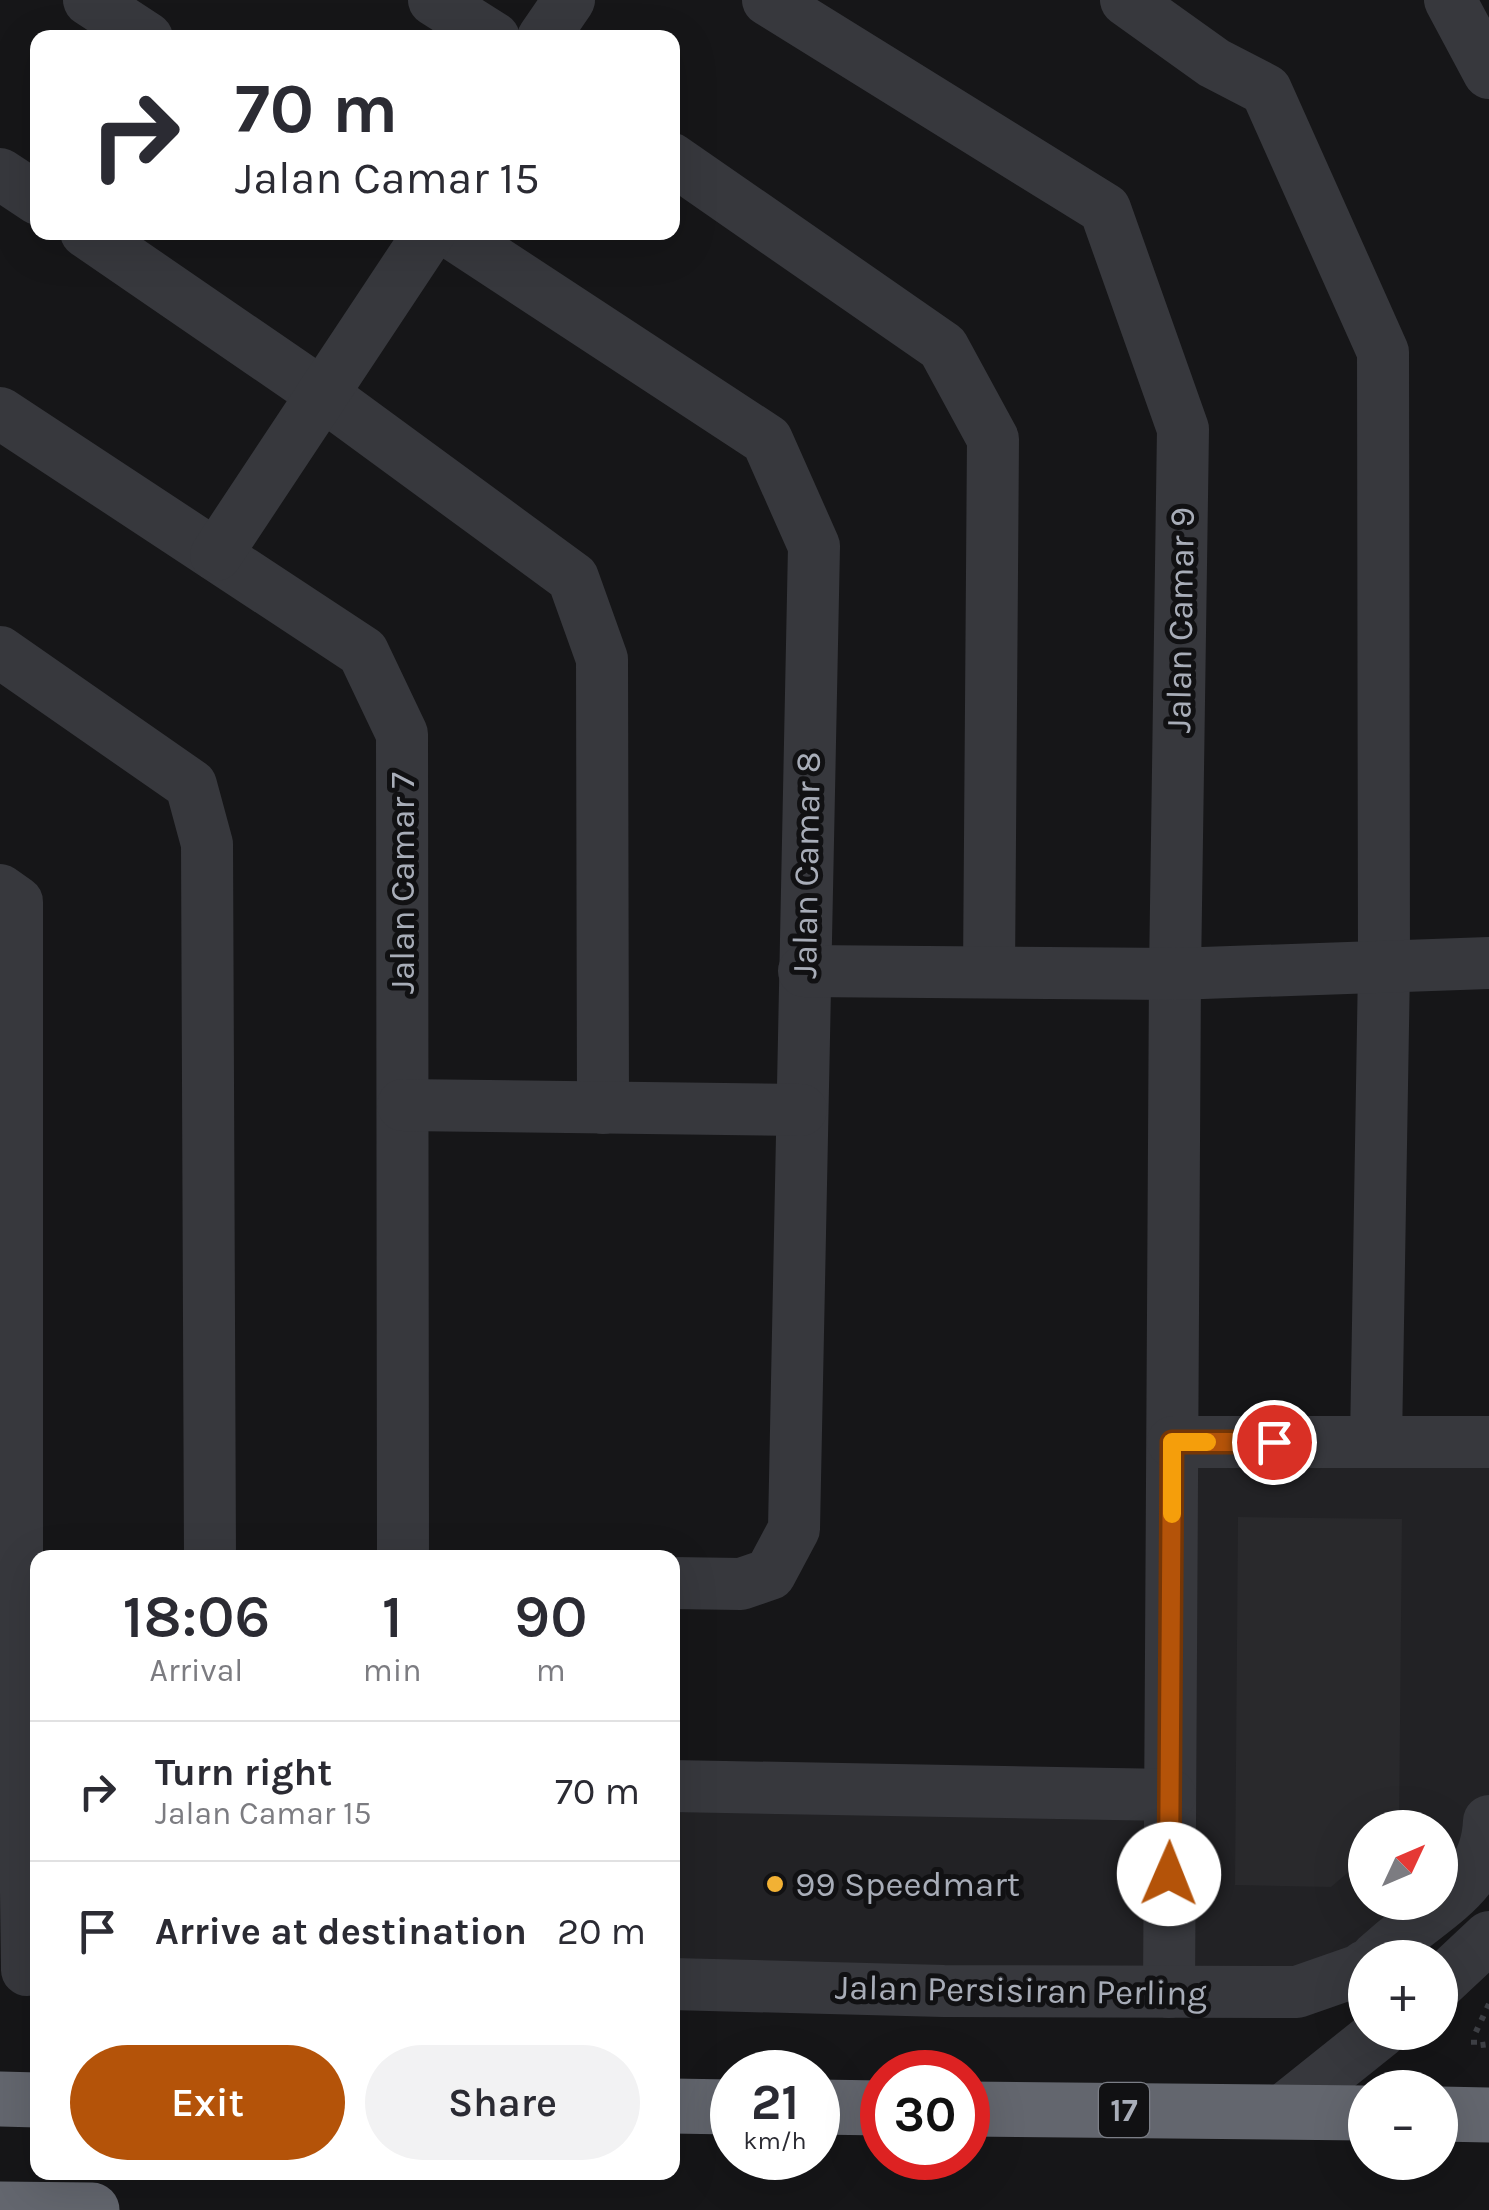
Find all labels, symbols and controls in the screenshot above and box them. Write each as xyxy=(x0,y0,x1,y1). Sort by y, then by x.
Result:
text: 70 m xyxy=(235,68,398,150)
icon: right xyxy=(70,70,200,200)
text: Jalan Camar 15 xyxy=(235,152,540,204)
street label: Jalan Camar 9 xyxy=(1158,507,1203,733)
street label: Jalan Camar 8 xyxy=(784,751,829,979)
street label: Jalan Camar 7 xyxy=(382,772,423,994)
pin xyxy=(1232,1400,1317,1485)
icon: arrive xyxy=(1247,1415,1302,1470)
text: 18:06 xyxy=(122,1582,270,1652)
text: 1 xyxy=(382,1582,403,1652)
text: 90 xyxy=(514,1582,588,1652)
text: Arrival xyxy=(150,1652,243,1689)
text: min xyxy=(363,1652,422,1689)
text: m xyxy=(536,1652,566,1689)
text: Turn right xyxy=(155,1750,332,1795)
icon: right xyxy=(70,1764,125,1819)
text: 70 m xyxy=(555,1769,640,1814)
text: Jalan Camar 15 xyxy=(155,1795,372,1832)
north arrow xyxy=(1348,1810,1458,1920)
map controls xyxy=(1348,1810,1458,2180)
position arrow xyxy=(1117,1822,1221,1926)
place label: 99 Speedmart xyxy=(795,1864,1020,1905)
marker: 99 Speedmart xyxy=(764,1873,786,1895)
icon: arrive xyxy=(70,1904,125,1959)
text: Arrive at destination xyxy=(155,1909,527,1954)
text: 20 m xyxy=(557,1909,646,1954)
button: + xyxy=(1348,1940,1458,2050)
street label: Jalan Persisiran Perling xyxy=(835,1967,1208,2014)
button: Exit xyxy=(70,2045,345,2160)
button: Share xyxy=(365,2045,640,2160)
speed limit sign: 30 xyxy=(860,2050,990,2180)
button: − xyxy=(1348,2070,1458,2180)
text: 21 xyxy=(751,2073,799,2132)
road number: 17 xyxy=(1099,2083,1149,2137)
text: km/h xyxy=(743,2126,807,2155)

